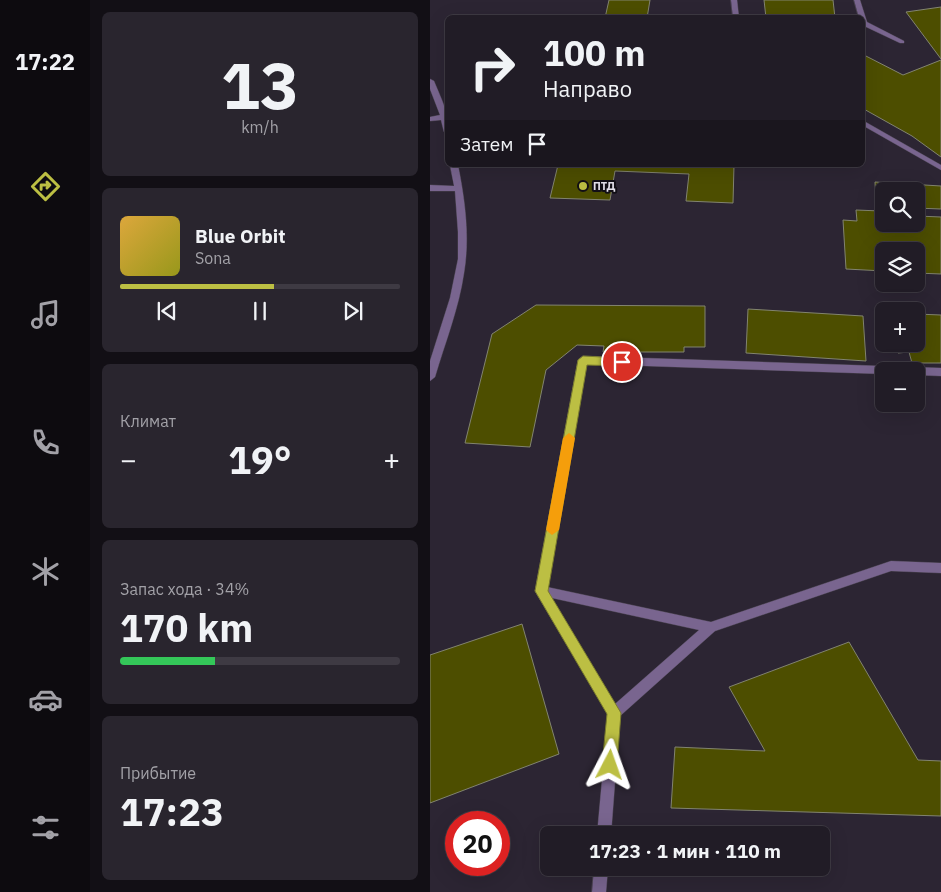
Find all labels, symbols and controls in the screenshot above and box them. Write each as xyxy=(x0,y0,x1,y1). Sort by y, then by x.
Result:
text: 100 m xyxy=(543,30,646,76)
icon: right xyxy=(460,35,525,100)
text: 13 xyxy=(221,42,299,127)
text: 17:22 xyxy=(15,47,75,76)
text: Направо xyxy=(543,74,632,103)
text: km/h xyxy=(241,117,279,137)
icon: arrive xyxy=(523,130,551,158)
text: Затем xyxy=(460,132,513,156)
icon: directions xyxy=(28,169,63,204)
place label: ПТД xyxy=(593,179,616,193)
marker: ПТД xyxy=(577,180,589,192)
map controls xyxy=(875,182,925,412)
button: search xyxy=(875,182,925,232)
text: Blue Orbit xyxy=(195,224,285,248)
button: layers xyxy=(875,242,925,292)
text: Sona xyxy=(195,248,231,268)
icon: music xyxy=(28,297,63,332)
icon: previous xyxy=(153,297,181,325)
icon: pause xyxy=(246,297,274,325)
icon: next xyxy=(339,297,367,325)
button: + xyxy=(875,302,925,352)
pin xyxy=(601,341,643,383)
icon: arrive xyxy=(608,348,636,376)
button: − xyxy=(875,362,925,412)
text: Климат xyxy=(120,411,176,431)
icon: phone xyxy=(28,425,63,460)
text: 19° xyxy=(228,435,292,484)
text: − xyxy=(120,441,137,478)
text: + xyxy=(383,441,400,478)
icon: climate xyxy=(28,554,63,589)
text: Запас хода · 34% xyxy=(120,579,249,599)
text: 170 km xyxy=(120,603,253,652)
icon: car xyxy=(28,682,63,717)
position arrow xyxy=(583,738,635,790)
text: Прибытие xyxy=(120,763,196,783)
text: 17:23 xyxy=(120,787,224,836)
icon: filters xyxy=(28,810,63,845)
speed limit sign: 20 xyxy=(445,811,510,876)
text: 17:23 · 1 мин · 110 m xyxy=(589,839,781,863)

